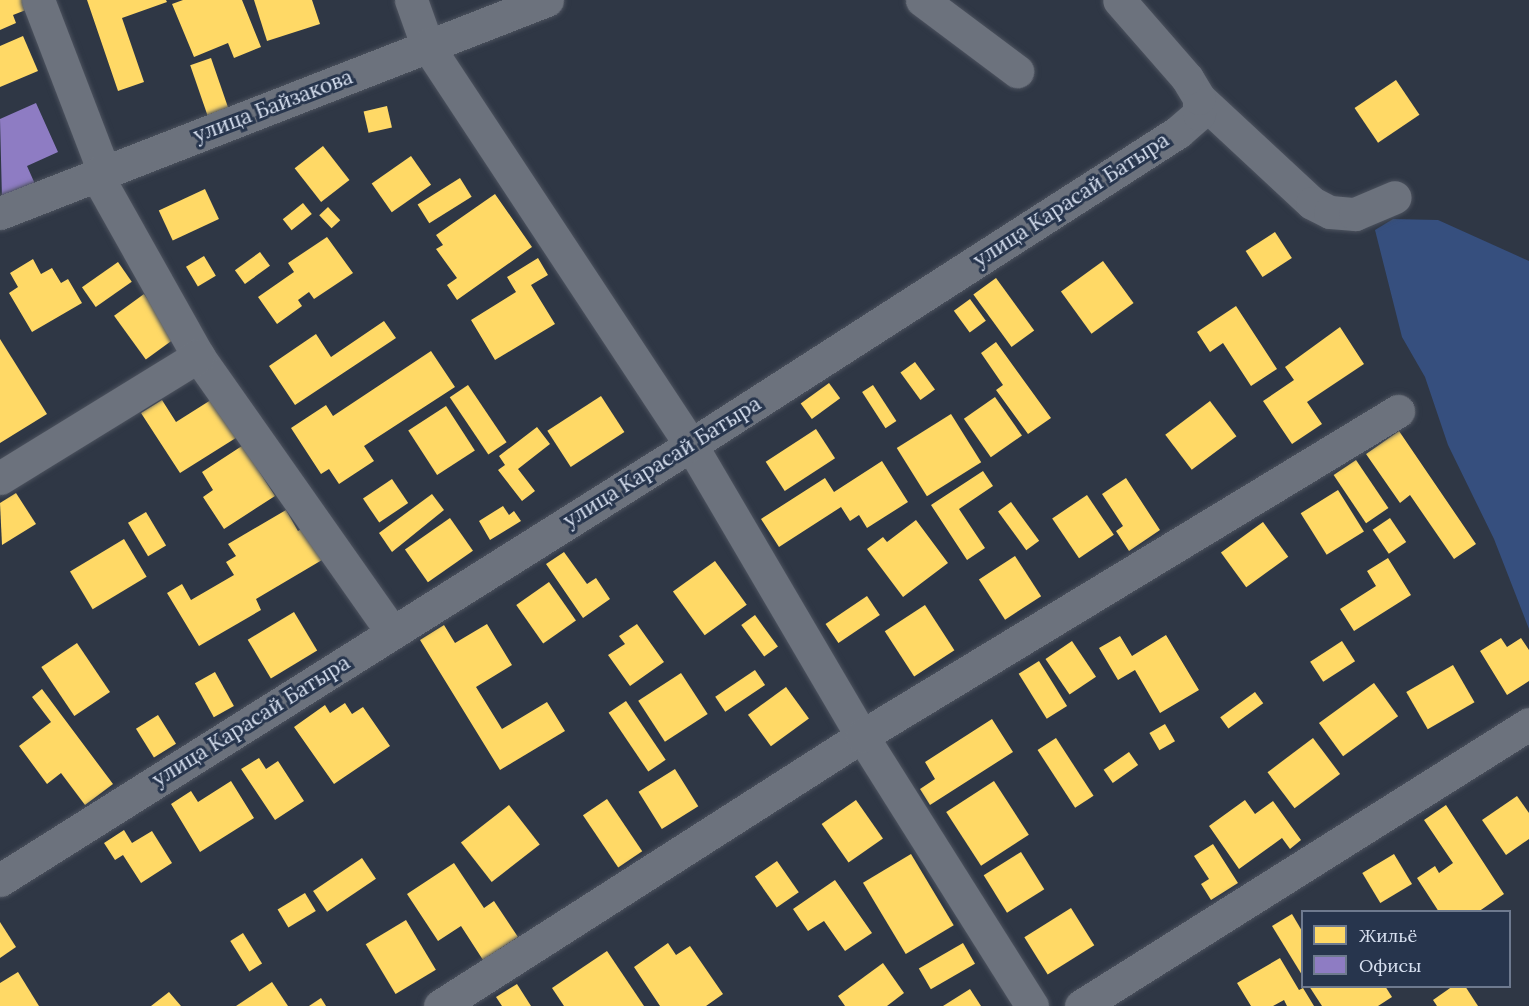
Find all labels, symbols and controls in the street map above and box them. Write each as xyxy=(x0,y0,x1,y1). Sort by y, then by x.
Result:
street label: улица Байзакова xyxy=(190,64,356,148)
street label: улица Карасай Батыра xyxy=(968,127,1174,273)
street label: улица Карасай Батыра xyxy=(558,391,766,533)
street label: улица Карасай Батыра xyxy=(147,650,355,792)
legend xyxy=(1301,910,1511,988)
text: Жильё xyxy=(1359,924,1417,947)
text: Офисы xyxy=(1359,954,1421,977)

